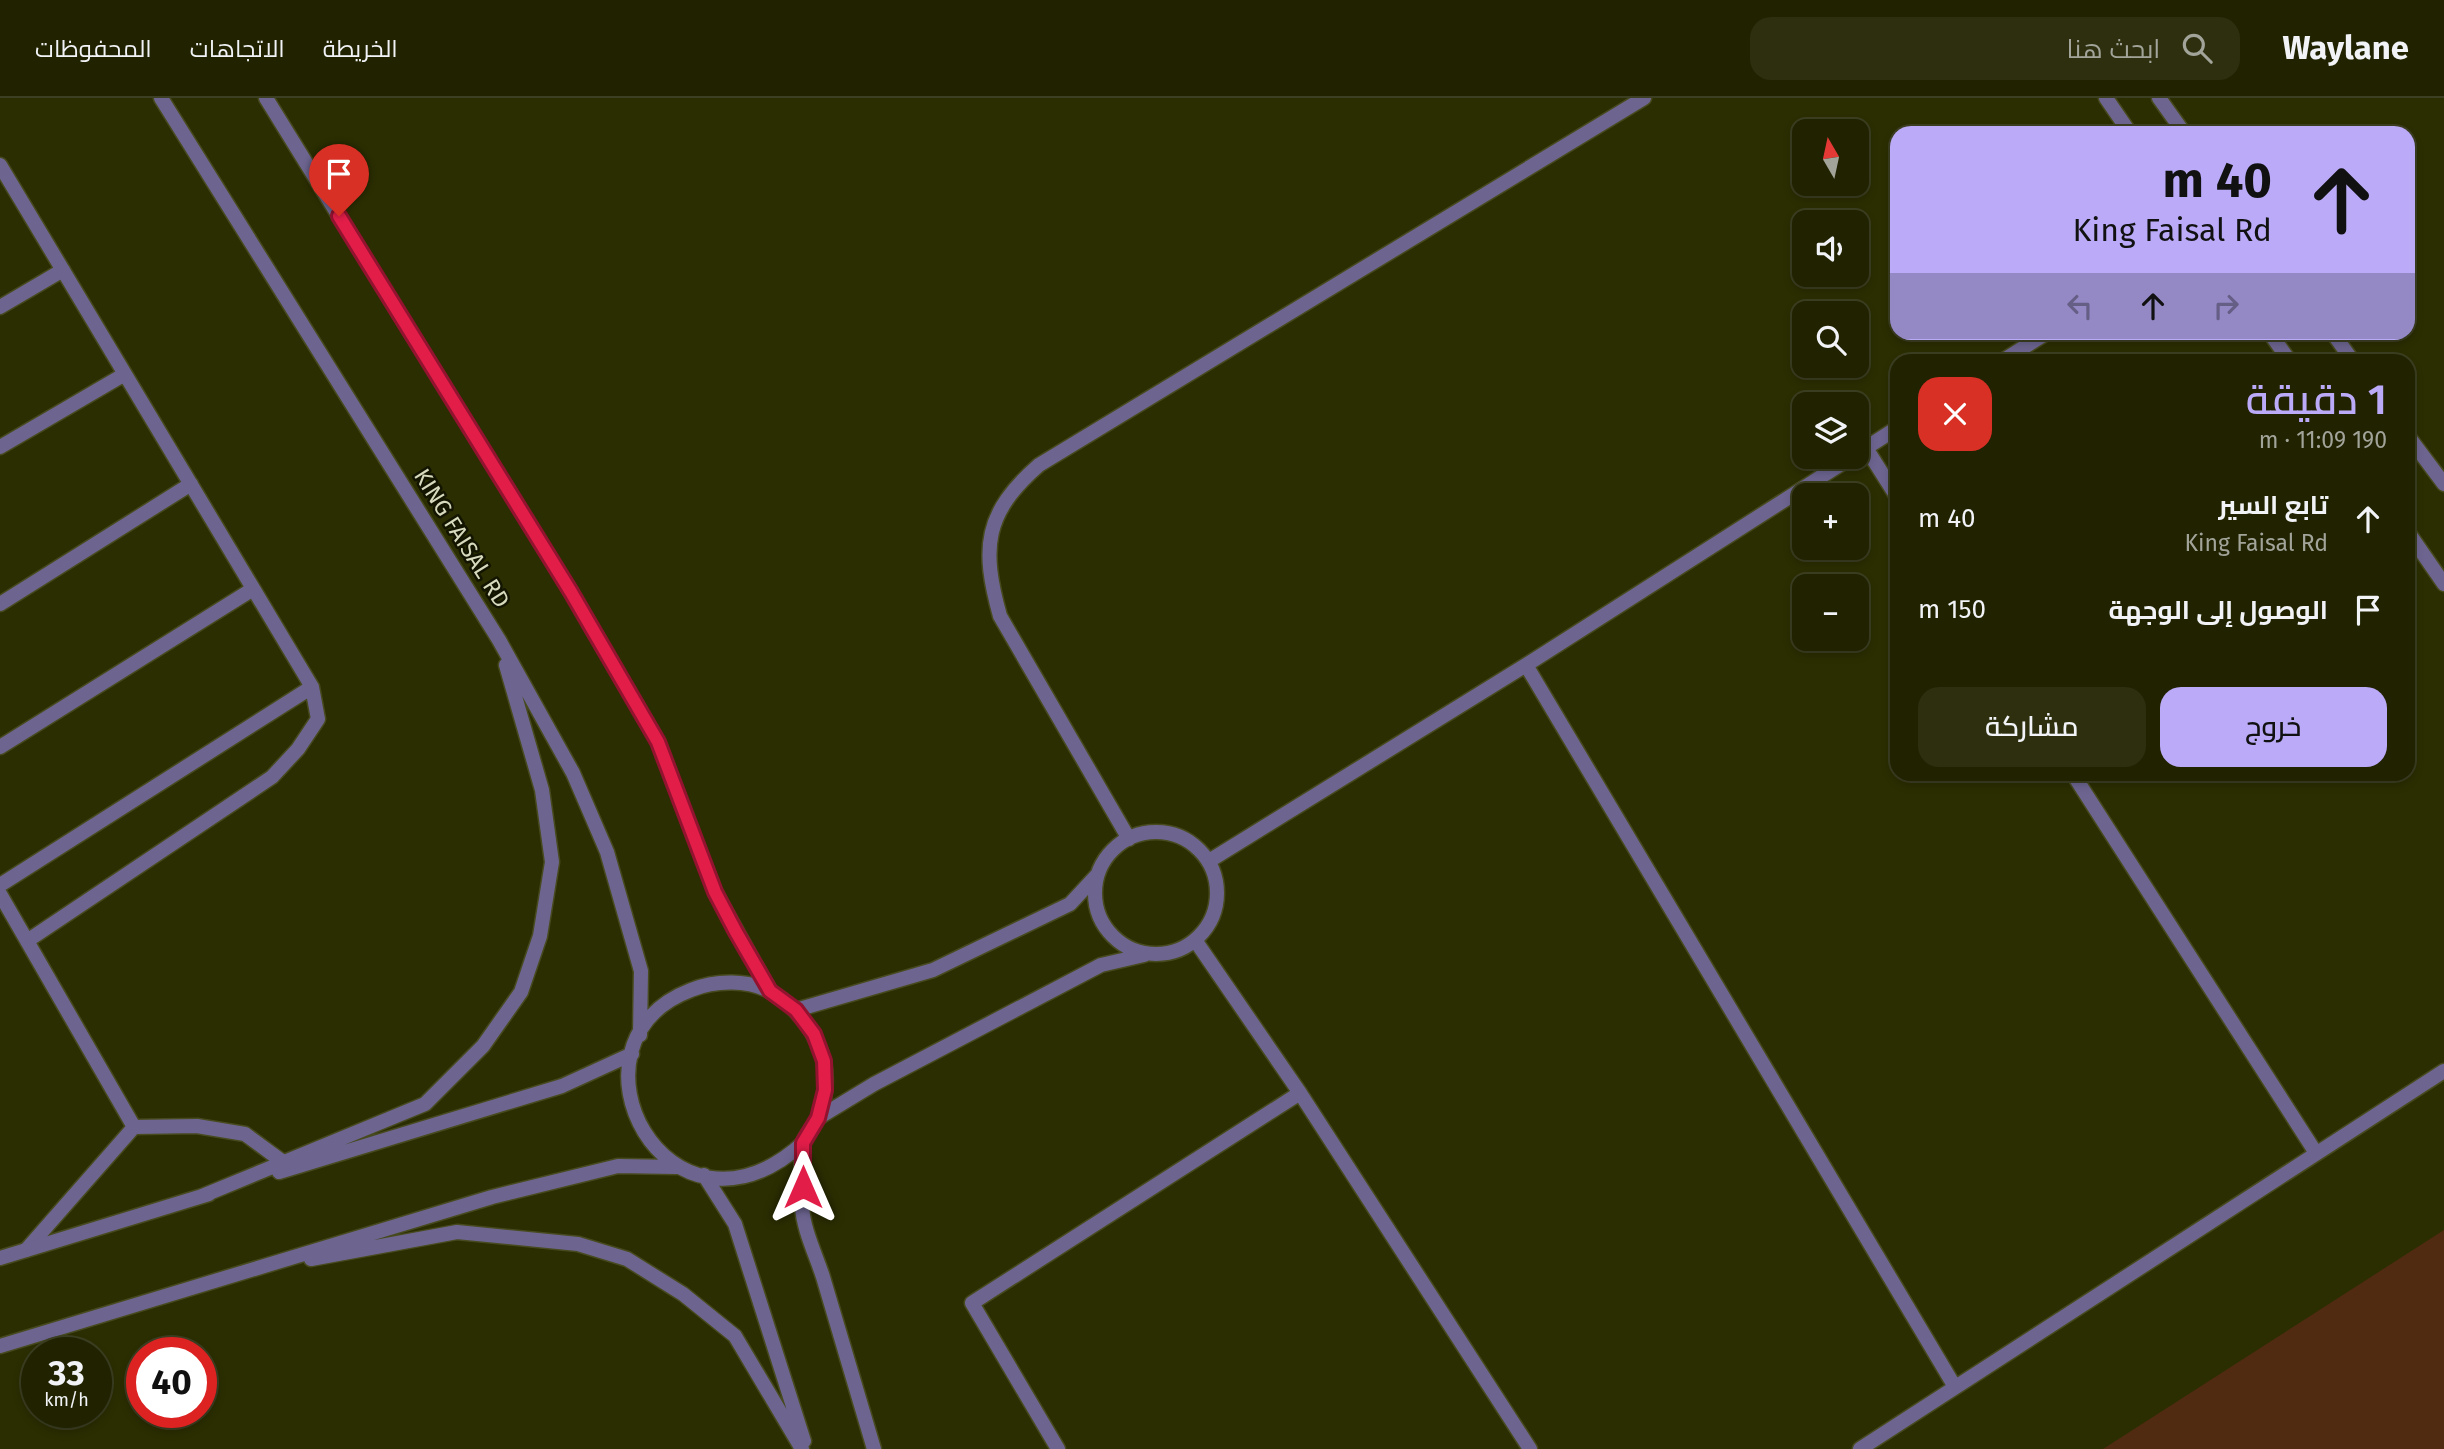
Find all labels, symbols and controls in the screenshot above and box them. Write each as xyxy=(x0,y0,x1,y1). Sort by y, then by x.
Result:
search box xyxy=(1750,17,2240,80)
text: Waylane xyxy=(2282,28,2409,68)
icon: search xyxy=(2178,29,2216,67)
text: ابحث هنا xyxy=(2067,34,2160,65)
text: المحفوظات xyxy=(35,35,152,63)
text: الاتجاهات xyxy=(190,35,285,63)
text: الخريطة xyxy=(323,35,398,63)
north arrow xyxy=(1792,119,1869,196)
map controls xyxy=(1792,119,1869,651)
pin xyxy=(309,144,369,216)
text: 40 m xyxy=(2163,151,2272,210)
icon: ahead xyxy=(2296,154,2387,245)
icon: arrive xyxy=(320,155,358,193)
button: sound xyxy=(1792,210,1869,287)
text: King Faisal Rd xyxy=(2072,211,2272,249)
icon: left xyxy=(2061,287,2099,325)
icon: ahead xyxy=(2134,287,2172,325)
icon: right xyxy=(2207,287,2245,325)
button: search xyxy=(1792,301,1869,378)
text: 1 دقيقة xyxy=(2246,375,2387,425)
button: close xyxy=(1918,377,1992,451)
button: layers xyxy=(1792,392,1869,469)
text: 190 m · 11:09 xyxy=(2259,426,2387,454)
street label: KING FAISAL RD xyxy=(408,463,516,613)
button: + xyxy=(1792,483,1869,560)
text: تابع السير xyxy=(2218,490,2328,521)
icon: ahead xyxy=(2349,500,2387,538)
text: 40 m xyxy=(1918,503,1976,534)
text: King Faisal Rd xyxy=(2185,529,2328,557)
button: − xyxy=(1792,574,1869,651)
icon: arrive xyxy=(2349,591,2387,629)
text: 150 m xyxy=(1918,594,1986,625)
text: الوصول إلى الوجهة xyxy=(2109,595,2328,626)
button: مشاركة xyxy=(1918,687,2146,767)
button: خروج xyxy=(2160,687,2387,767)
position arrow xyxy=(766,1150,840,1224)
speed limit sign: 40 xyxy=(126,1337,217,1428)
text: 33 xyxy=(48,1352,85,1394)
text: km/h xyxy=(44,1389,89,1411)

